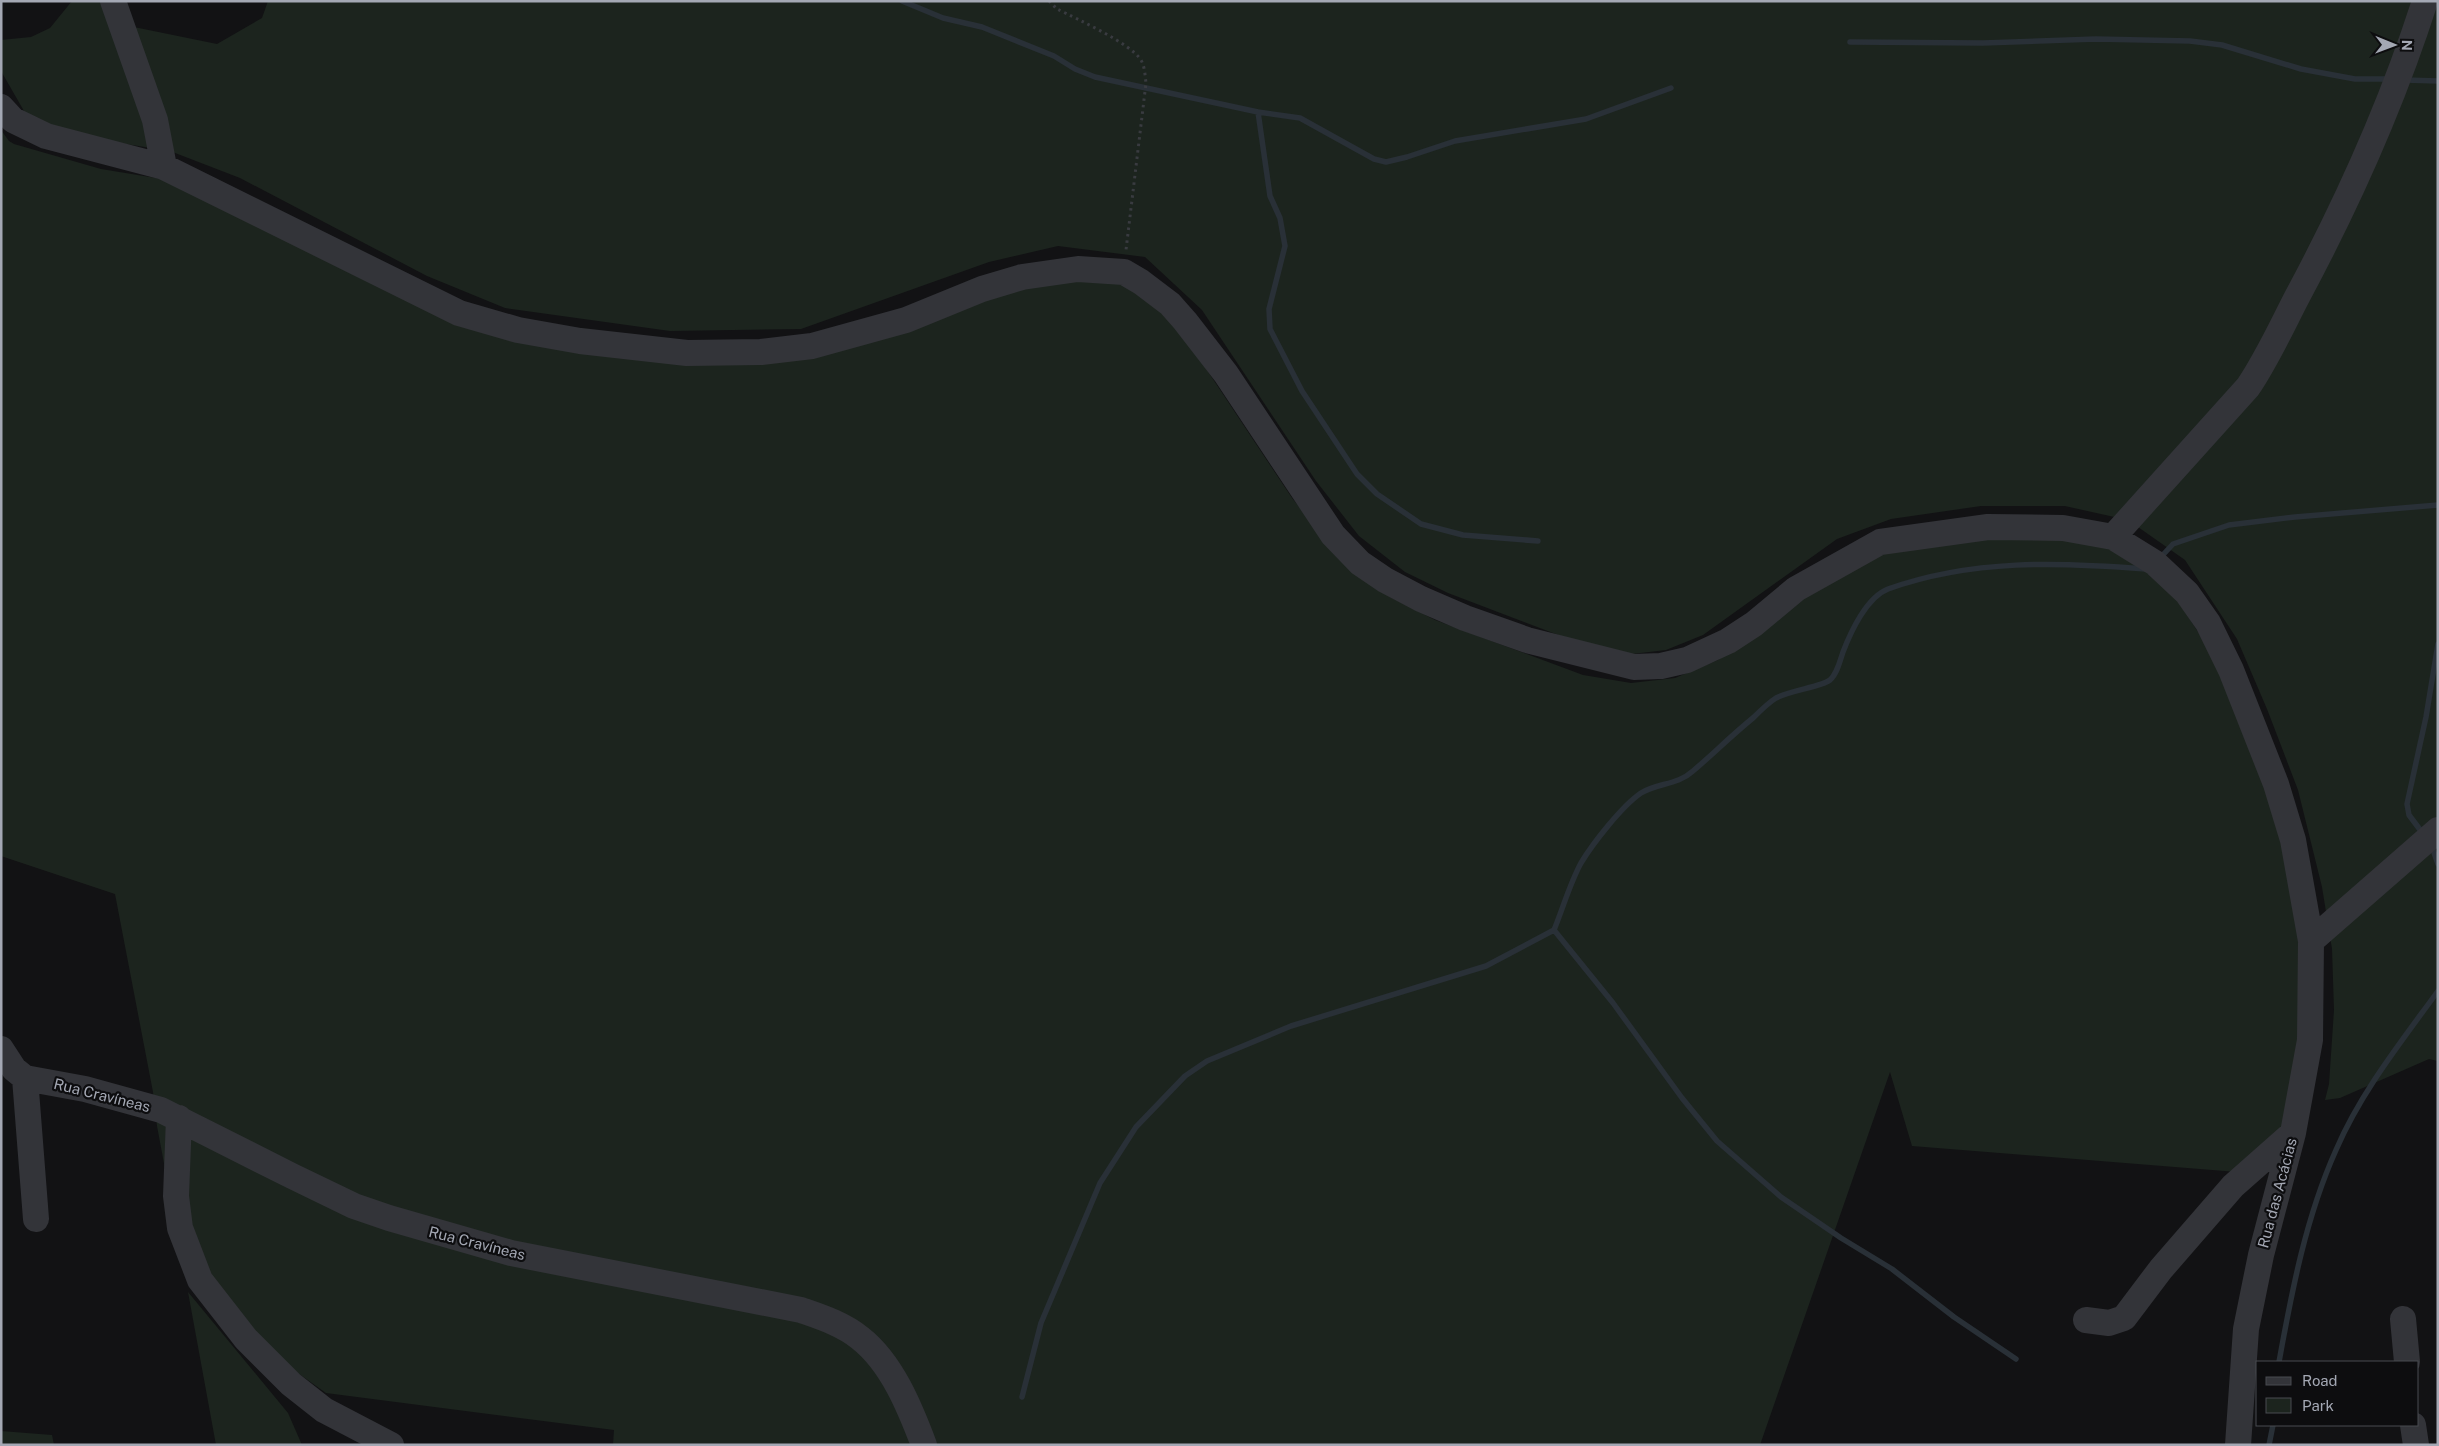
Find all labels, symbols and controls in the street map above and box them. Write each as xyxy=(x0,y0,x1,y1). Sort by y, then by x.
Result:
north arrow xyxy=(2369,20,2419,70)
text: N xyxy=(2399,40,2415,51)
street label: Rua Cravíneas xyxy=(52,1075,152,1115)
street label: Rua das Acácias xyxy=(2254,1136,2300,1250)
street label: Rua Cravíneas xyxy=(427,1223,527,1263)
legend xyxy=(2256,1361,2419,1426)
text: Road xyxy=(2302,1372,2338,1389)
text: Park xyxy=(2302,1397,2334,1414)

